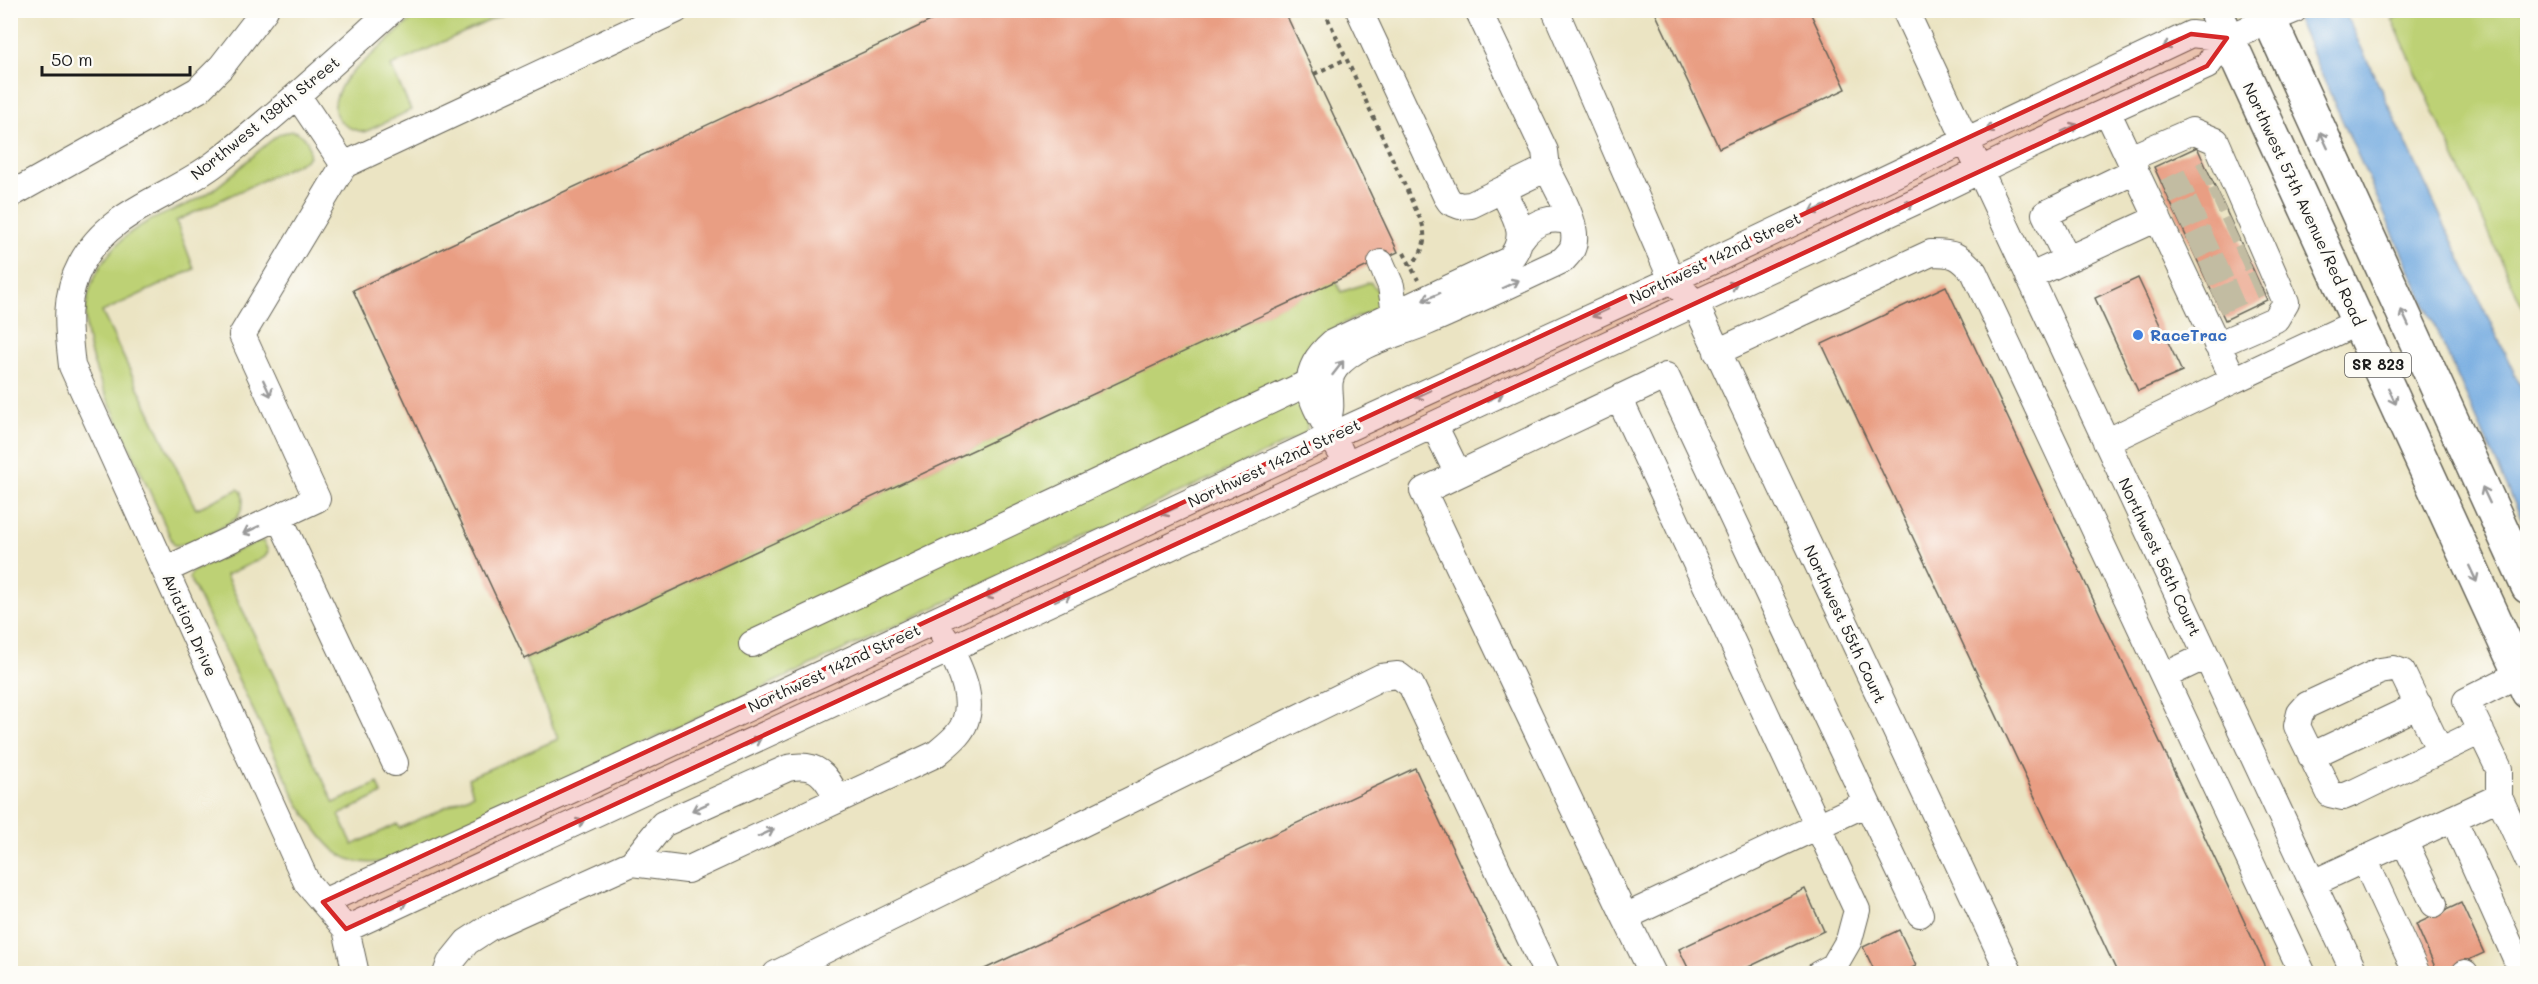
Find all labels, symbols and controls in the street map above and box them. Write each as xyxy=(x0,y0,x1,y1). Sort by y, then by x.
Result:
one-way arrow xyxy=(2162,38,2180,50)
scale bar xyxy=(42,39,190,77)
text: 50 m xyxy=(51,47,93,71)
street label: Northwest 139th Street xyxy=(186,51,343,184)
street label: Northwest 57th Avenue/Red Road xyxy=(2239,79,2370,329)
one-way arrow xyxy=(1986,121,2004,133)
one-way arrow xyxy=(2061,121,2079,133)
one-way arrow xyxy=(2318,132,2329,150)
one-way arrow xyxy=(1897,200,1915,211)
one-way arrow xyxy=(1809,204,1827,216)
street label: Northwest 142nd Street xyxy=(1626,207,1804,308)
one-way arrow xyxy=(1502,277,1520,289)
one-way arrow xyxy=(1719,281,1737,292)
one-way arrow xyxy=(1422,292,1440,303)
one-way arrow xyxy=(1592,308,1610,320)
one-way arrow xyxy=(2398,309,2410,327)
place label: RaceTrac xyxy=(2150,324,2227,345)
marker: RaceTrac xyxy=(2131,328,2145,342)
road number: SR 823 xyxy=(2345,353,2411,377)
one-way arrow xyxy=(1331,360,1344,376)
one-way arrow xyxy=(261,379,273,397)
one-way arrow xyxy=(2387,387,2399,405)
one-way arrow xyxy=(1414,389,1432,401)
one-way arrow xyxy=(1486,390,1504,402)
street label: Northwest 142nd Street xyxy=(1184,413,1363,512)
street label: Northwest 56th Court xyxy=(2114,474,2206,639)
one-way arrow xyxy=(2479,487,2491,505)
one-way arrow xyxy=(1161,506,1179,518)
one-way arrow xyxy=(243,525,261,537)
street label: Northwest 55th Court xyxy=(1800,541,1891,706)
one-way arrow xyxy=(2468,564,2480,582)
street label: Aviation Drive xyxy=(158,570,223,680)
one-way arrow xyxy=(984,588,1002,600)
one-way arrow xyxy=(1053,590,1071,602)
street label: Northwest 142nd Street xyxy=(744,618,923,717)
one-way arrow xyxy=(744,736,762,748)
one-way arrow xyxy=(691,802,709,814)
one-way arrow xyxy=(567,818,585,829)
one-way arrow xyxy=(756,827,774,838)
one-way arrow xyxy=(389,898,407,910)

